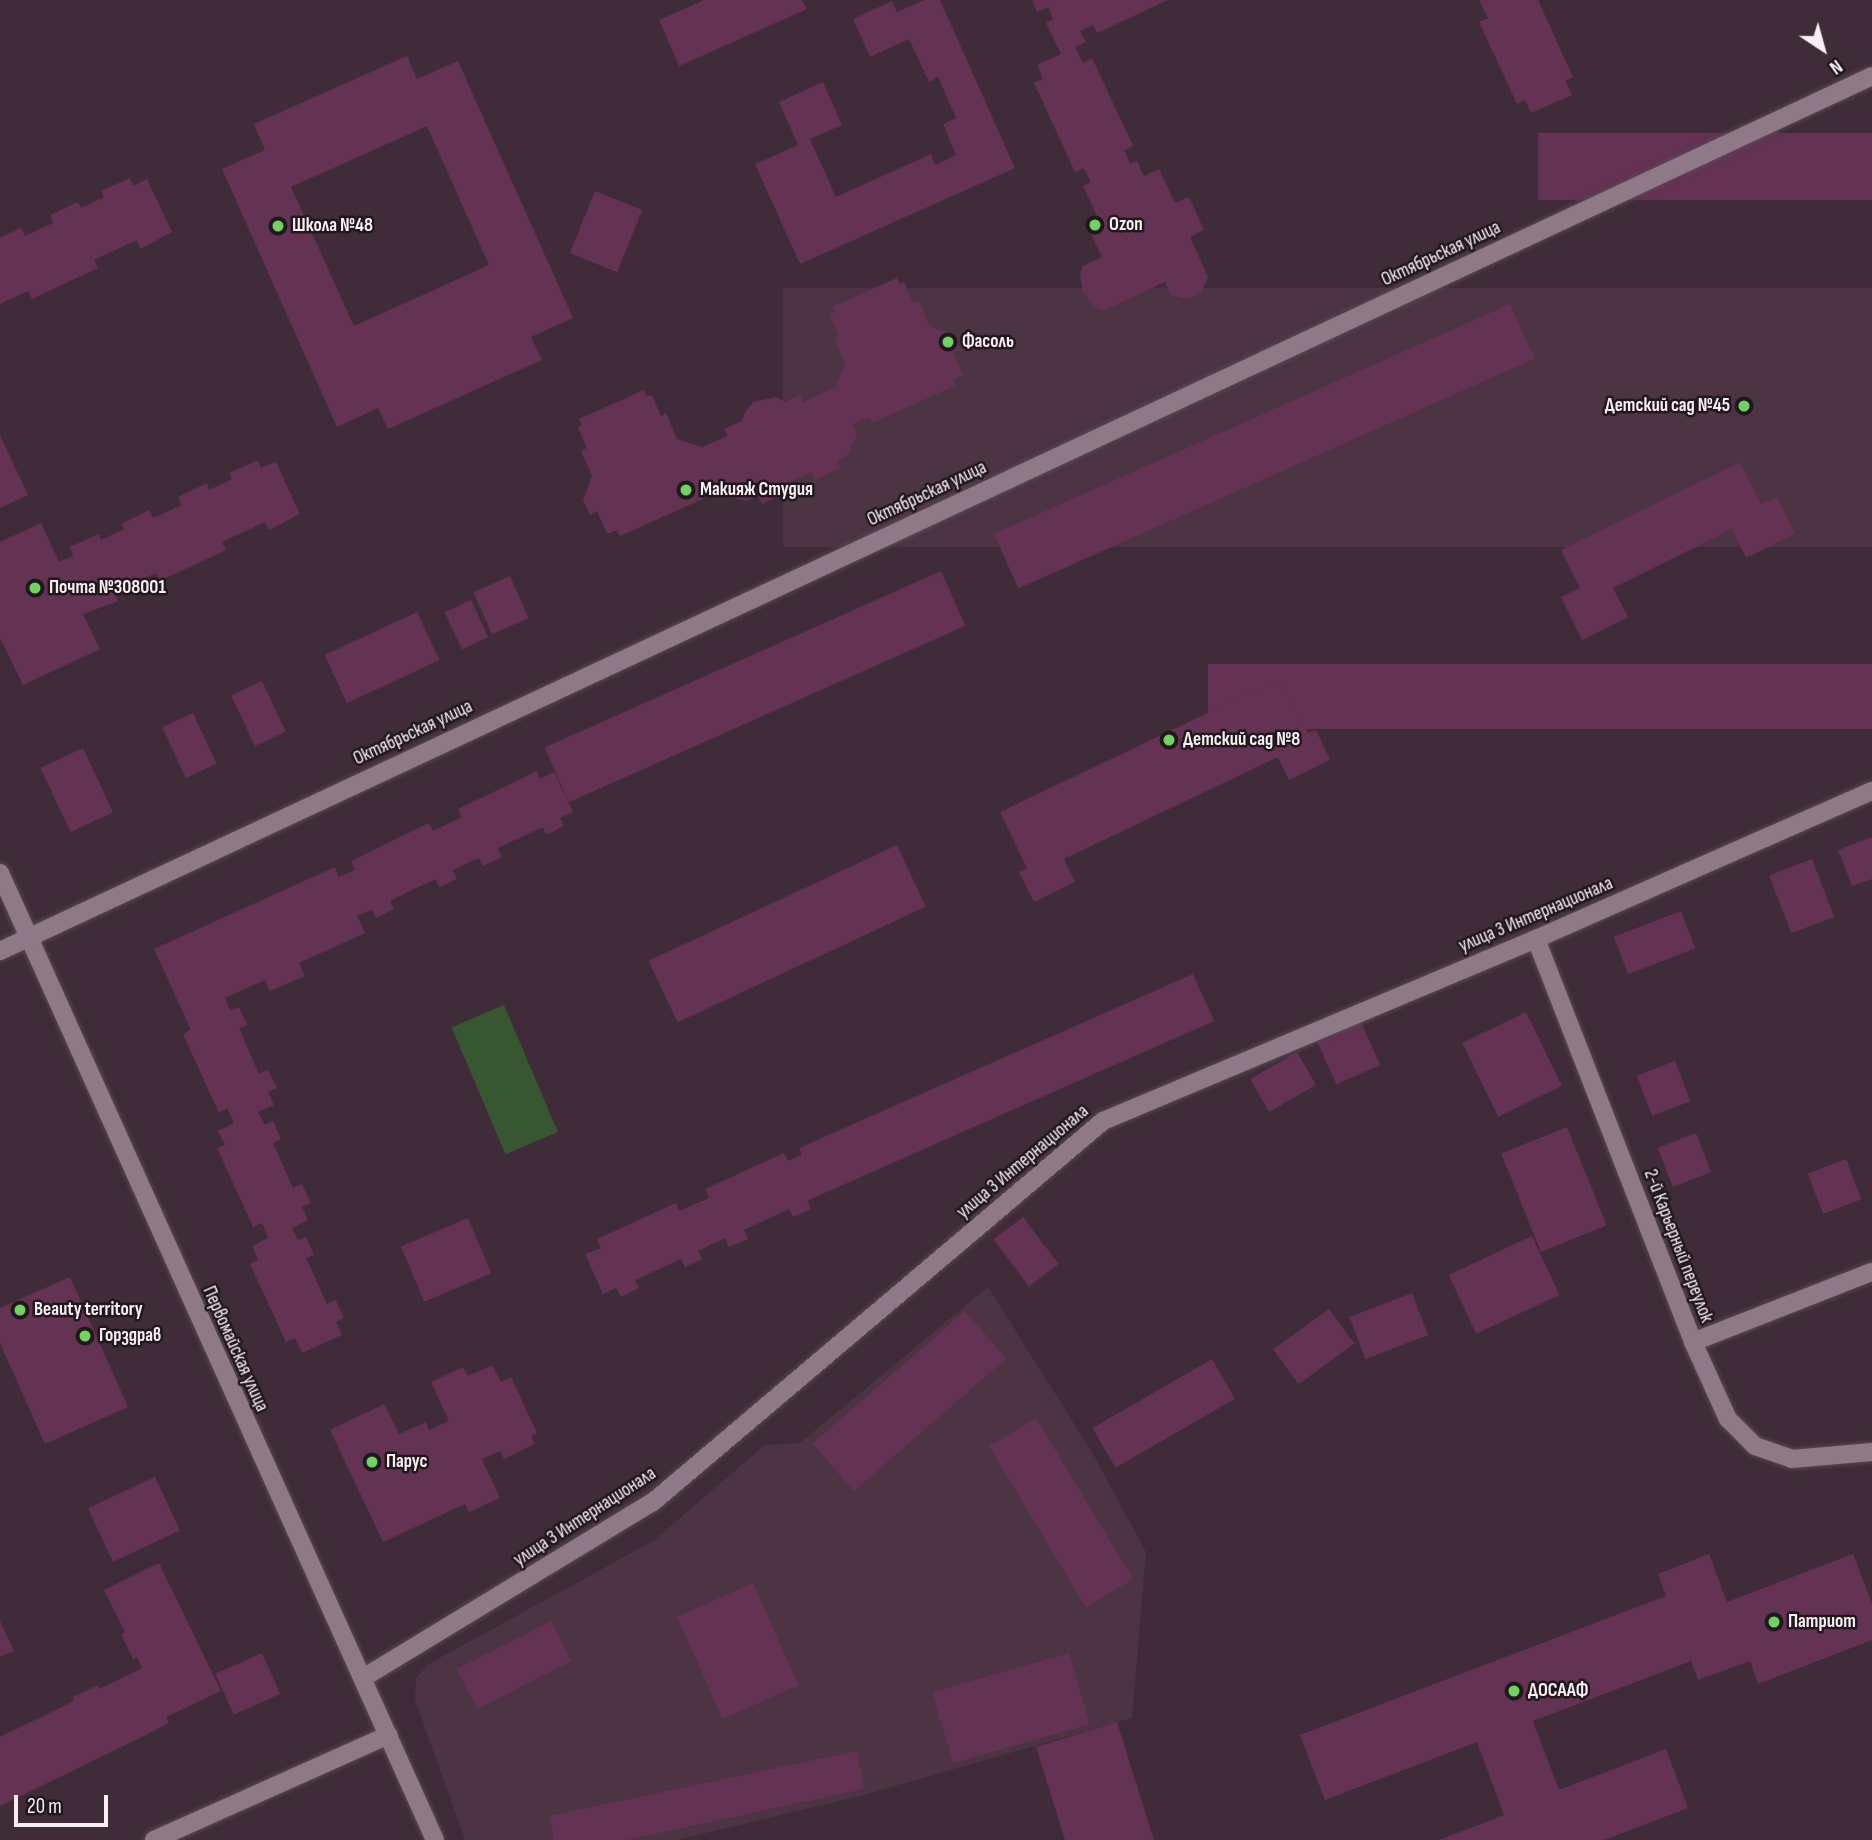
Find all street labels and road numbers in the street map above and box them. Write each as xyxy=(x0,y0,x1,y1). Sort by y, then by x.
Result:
street label: Октябрьская улица xyxy=(1378,216,1504,292)
street label: Октябрьская улица xyxy=(864,456,990,532)
street label: Октябрьская улица xyxy=(350,695,476,771)
street label: улица 3 Интернационала xyxy=(1456,872,1616,958)
street label: улица 3 Интернационала xyxy=(952,1100,1094,1224)
street label: 2-й Карьерный переулок xyxy=(1638,1166,1718,1326)
street label: Первомайская улица xyxy=(197,1283,273,1415)
street label: улица 3 Интернационала xyxy=(510,1463,660,1571)

